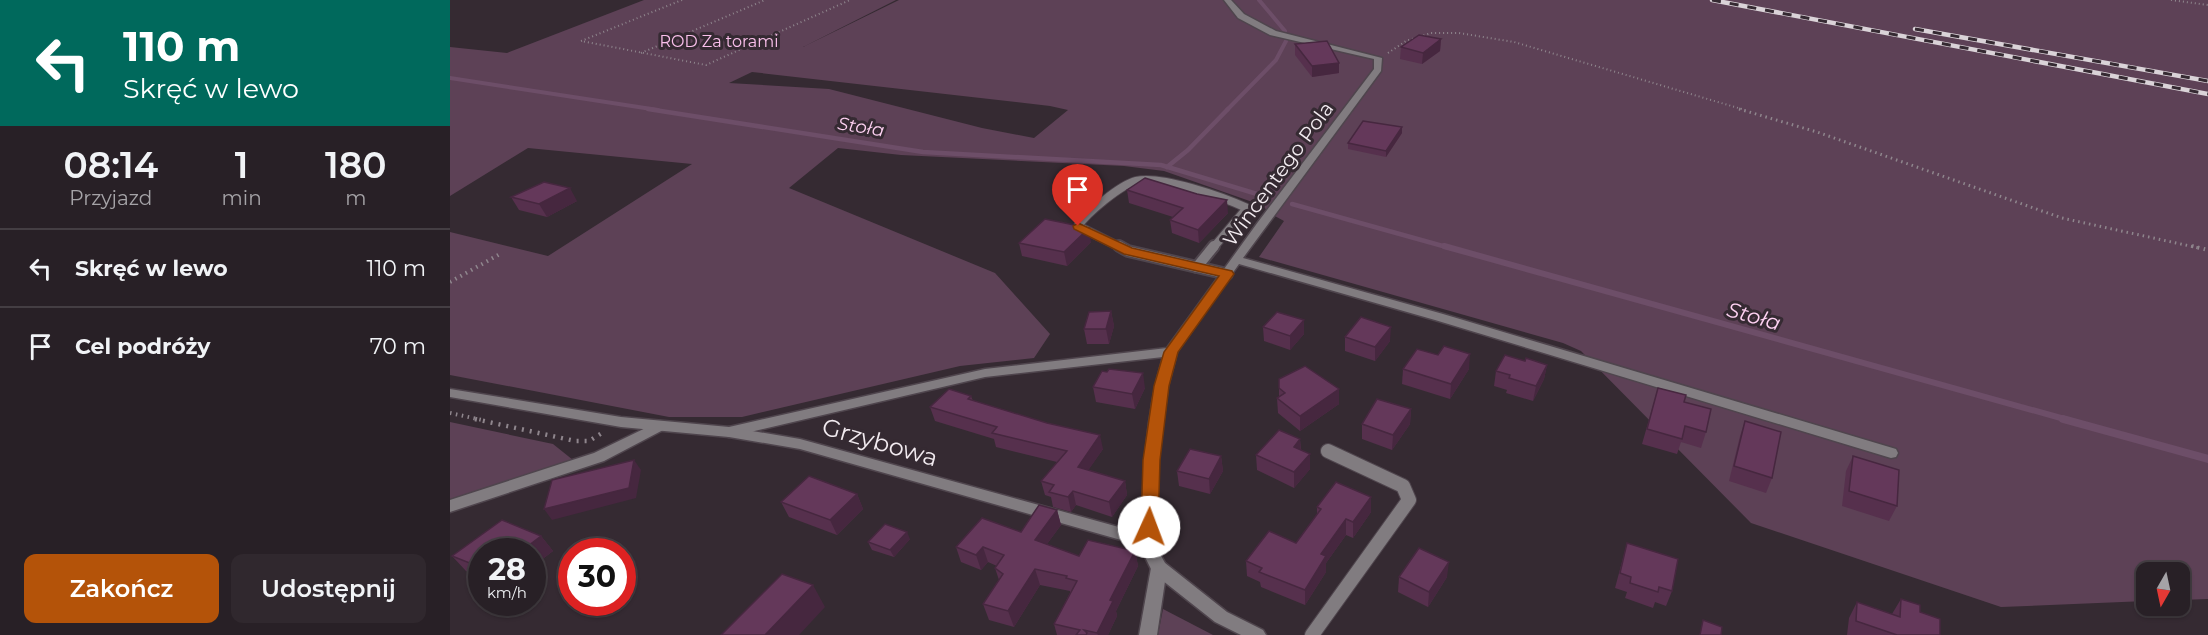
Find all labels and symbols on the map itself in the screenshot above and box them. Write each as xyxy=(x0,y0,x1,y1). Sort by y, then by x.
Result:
park label: ROD Za torami xyxy=(659,32,779,51)
street label: Wincentego Pola xyxy=(1218,97,1338,251)
water label: Stoła xyxy=(836,112,886,142)
pin xyxy=(1052,164,1103,226)
water label: Stoła xyxy=(1724,296,1784,336)
street label: Grzybowa xyxy=(819,412,941,472)
position arrow xyxy=(1117,495,1181,559)
speed limit sign: 30 xyxy=(558,538,636,616)
north arrow xyxy=(2136,562,2190,616)

